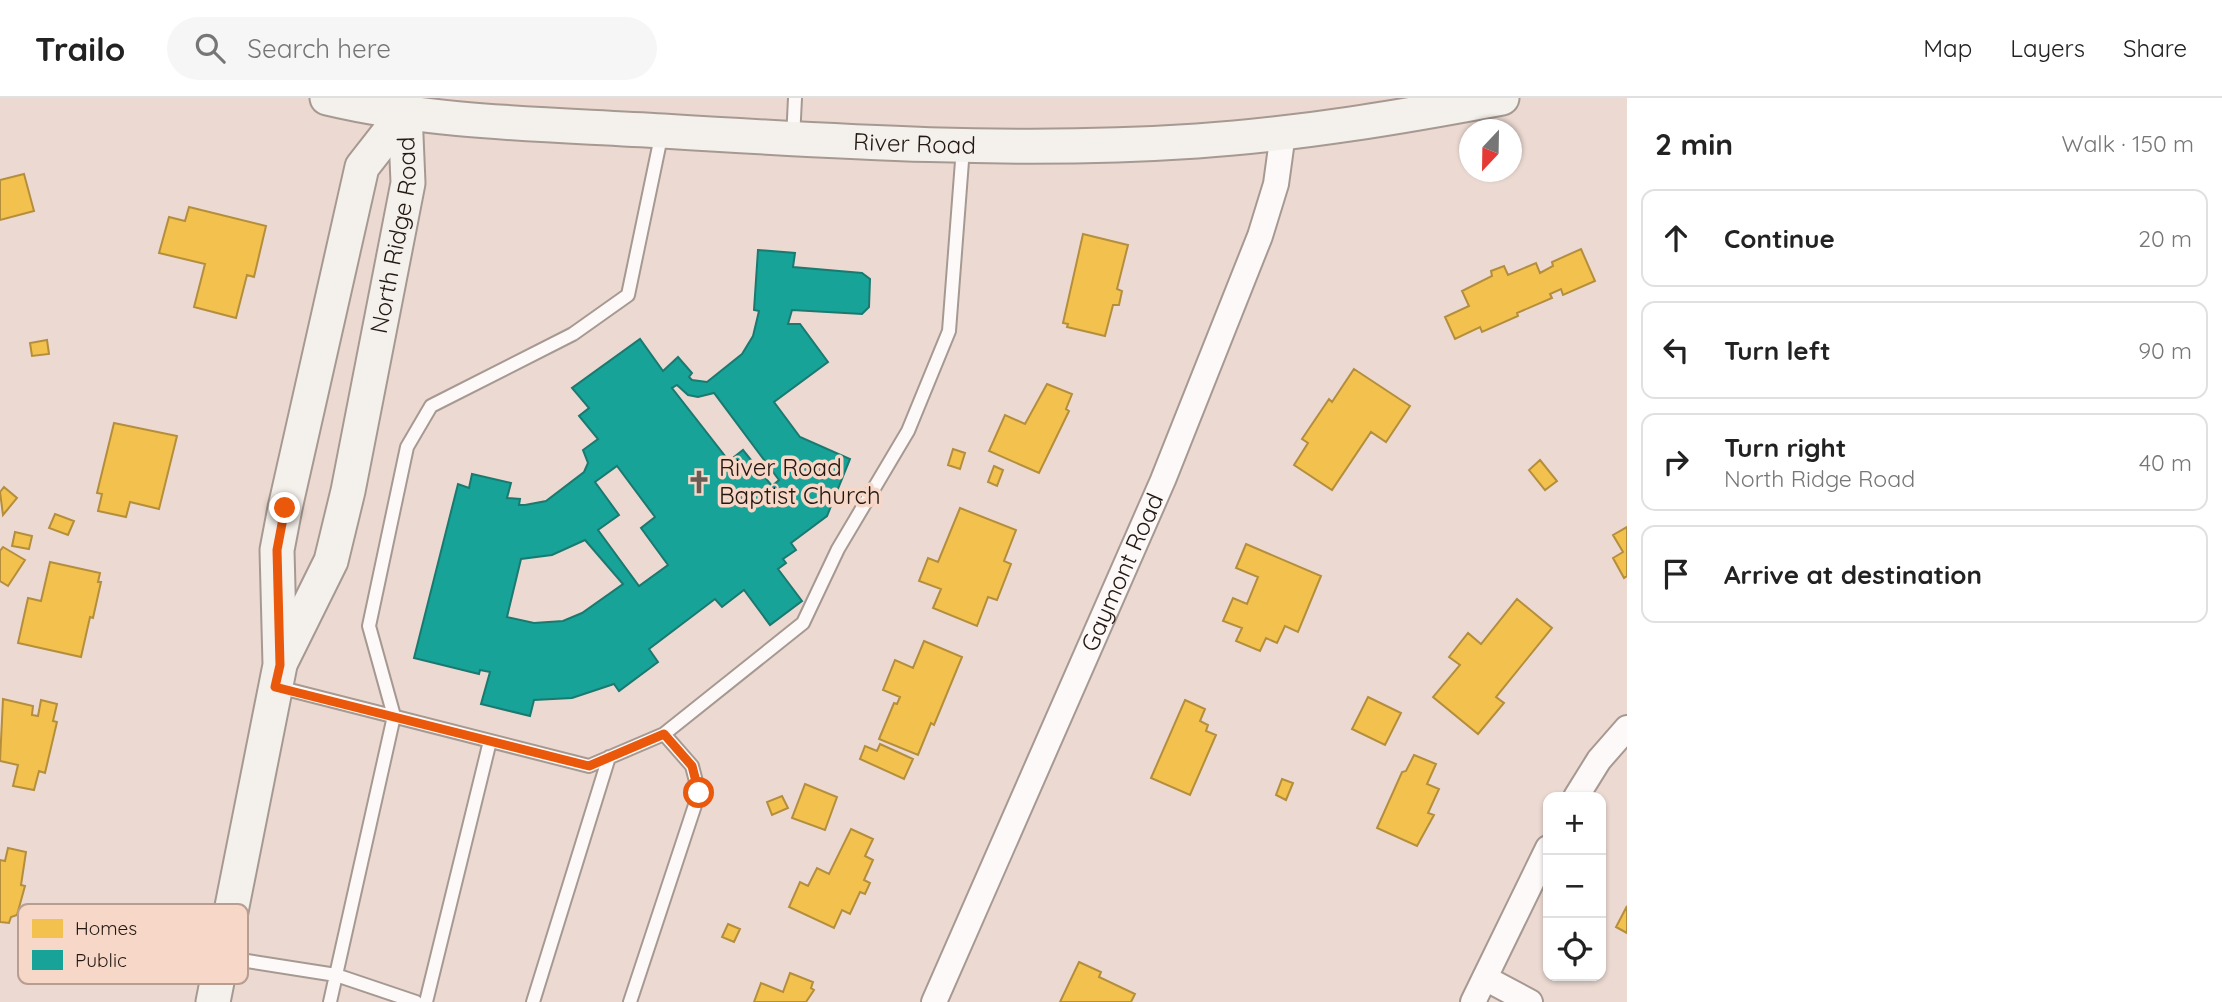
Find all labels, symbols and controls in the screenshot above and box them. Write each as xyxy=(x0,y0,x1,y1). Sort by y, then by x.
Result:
search box xyxy=(167,17,657,80)
text: Trailo xyxy=(35,28,125,69)
icon: search xyxy=(191,29,229,67)
text: Search here xyxy=(247,32,391,65)
text: Map xyxy=(1923,33,1972,63)
text: Layers xyxy=(2010,33,2085,63)
text: Share xyxy=(2123,33,2187,63)
north arrow xyxy=(1459,119,1522,182)
text: 2 min xyxy=(1655,125,1733,163)
street label: River Road xyxy=(853,126,976,160)
text: Walk · 150 m xyxy=(2061,129,2194,158)
street label: North Ridge Road xyxy=(363,136,422,336)
icon: ahead xyxy=(1657,219,1695,257)
text: Continue xyxy=(1724,222,1835,255)
text: 20 m xyxy=(2138,224,2192,253)
icon: left xyxy=(1657,331,1695,369)
text: Turn left xyxy=(1724,334,1831,367)
text: 90 m xyxy=(2138,336,2192,365)
text: Turn right xyxy=(1724,431,1846,464)
icon: right xyxy=(1657,443,1695,481)
text: 40 m xyxy=(2139,448,2192,477)
place label: River Road Baptist Church xyxy=(719,452,881,510)
text: North Ridge Road xyxy=(1724,464,1915,493)
church icon: River Road Baptist Church xyxy=(685,468,713,496)
street label: Gaymont Road xyxy=(1074,488,1169,656)
route end xyxy=(269,492,300,523)
icon: arrive xyxy=(1657,555,1695,593)
text: Arrive at destination xyxy=(1724,558,1982,591)
route start xyxy=(683,777,714,808)
map controls xyxy=(1543,792,1606,981)
button: + xyxy=(1543,792,1606,855)
button: − xyxy=(1543,855,1606,918)
legend xyxy=(18,904,248,984)
text: Homes xyxy=(75,916,137,940)
button: locate xyxy=(1543,918,1606,981)
text: Public xyxy=(75,948,127,972)

